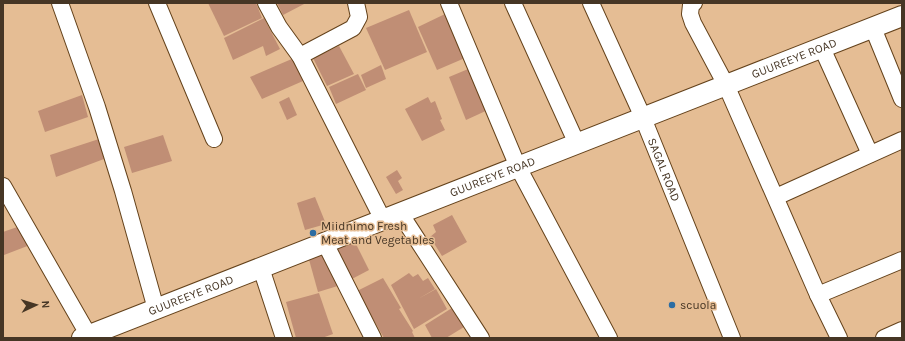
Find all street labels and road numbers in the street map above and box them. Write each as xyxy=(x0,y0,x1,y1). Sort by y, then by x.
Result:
street label: GUUREEYE ROAD xyxy=(749,35,839,81)
street label: SAGAL ROAD xyxy=(645,136,683,204)
street label: GUUREEYE ROAD xyxy=(448,154,537,200)
street label: GUUREEYE ROAD xyxy=(146,272,236,318)

